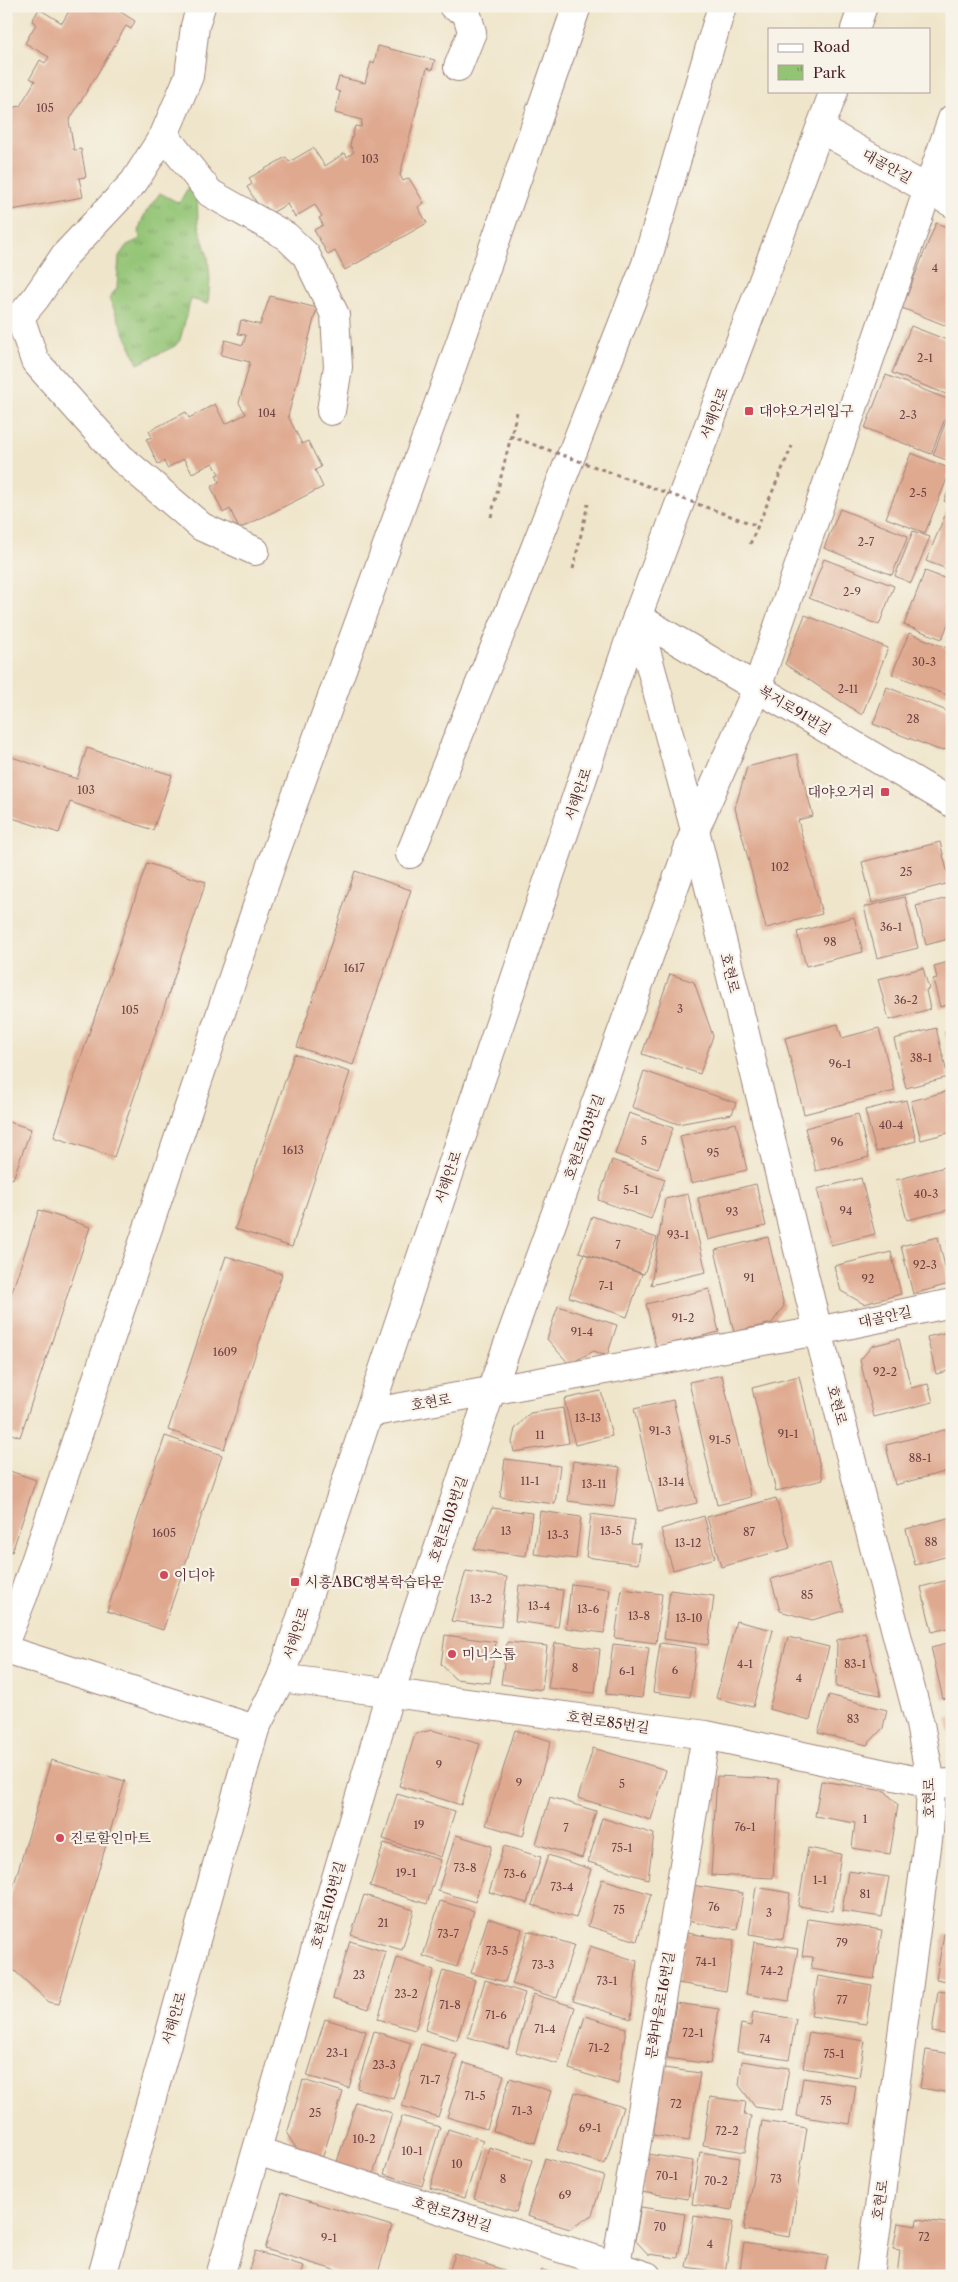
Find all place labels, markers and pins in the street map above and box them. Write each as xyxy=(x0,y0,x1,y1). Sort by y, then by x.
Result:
place label: 대야오거리입구 xyxy=(759,402,854,420)
marker: 대야오거리입구 xyxy=(743,405,755,417)
place label: 대야오거리 xyxy=(807,783,875,801)
marker: 대야오거리 xyxy=(879,786,891,798)
place label: 이디야 xyxy=(174,1566,215,1584)
marker: 이디야 xyxy=(158,1569,170,1581)
place label: 시흥ABC행복학습타운 xyxy=(305,1573,445,1591)
marker: 시흥ABC행복학습타운 xyxy=(289,1576,301,1588)
place label: 미니스톱 xyxy=(462,1645,517,1663)
marker: 미니스톱 xyxy=(446,1648,458,1660)
place label: 진로할인마트 xyxy=(70,1829,152,1847)
marker: 진로할인마트 xyxy=(54,1832,66,1844)

